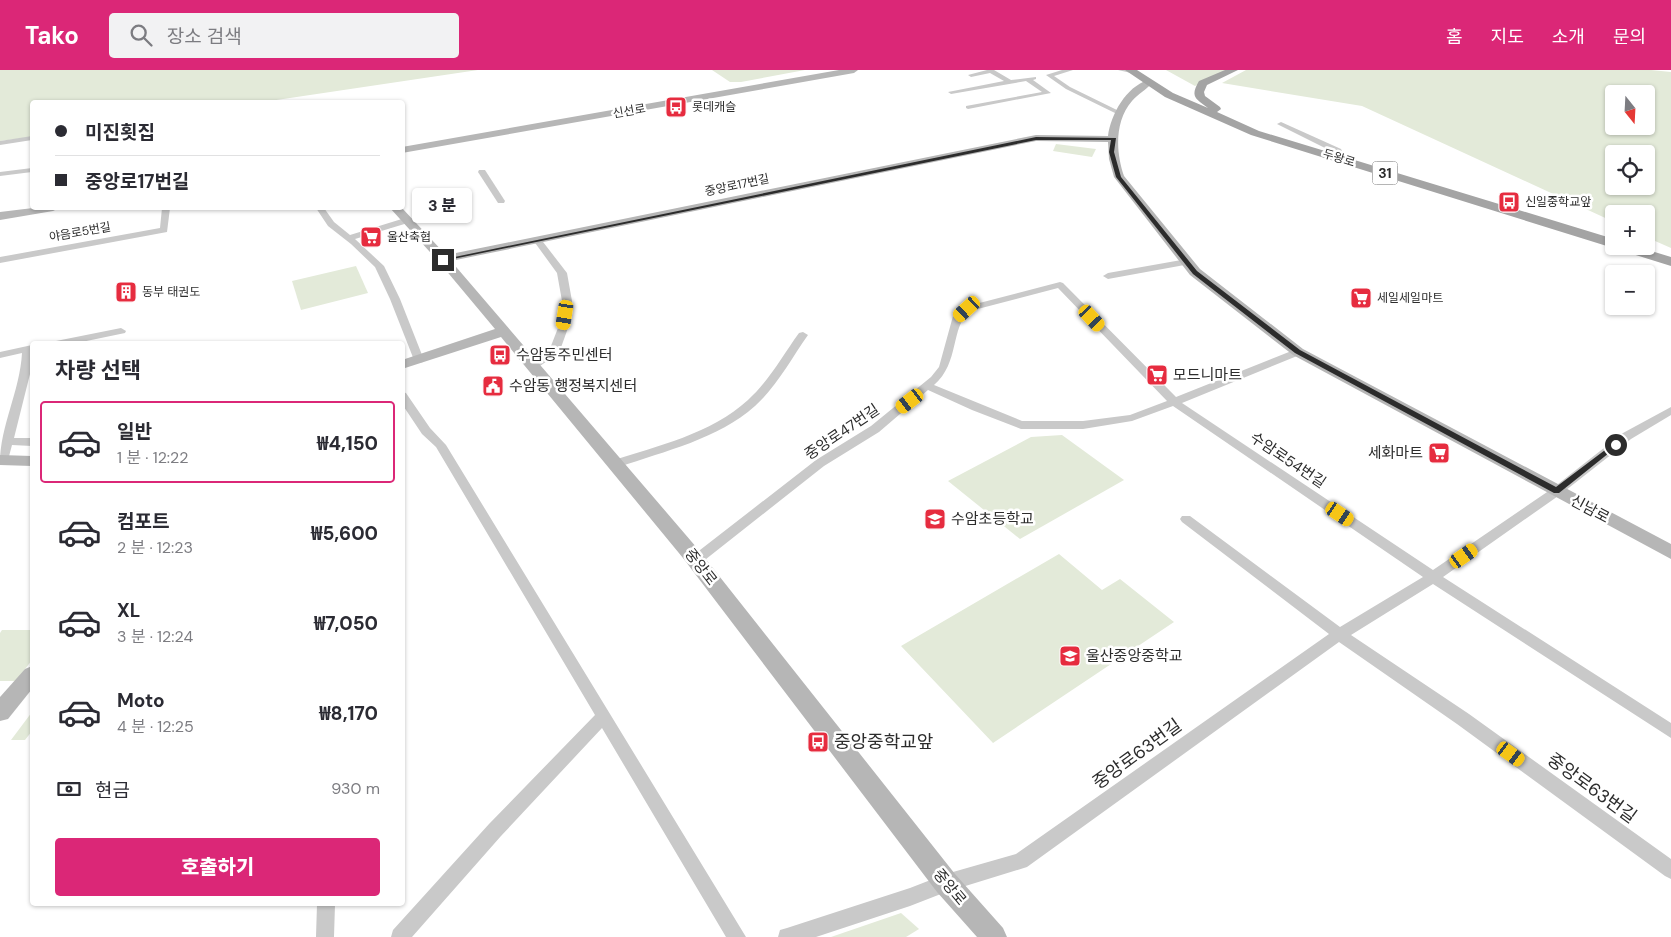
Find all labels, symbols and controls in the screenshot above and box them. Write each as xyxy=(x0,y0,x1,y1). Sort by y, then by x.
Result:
search box xyxy=(109,13,459,58)
text: Tako xyxy=(25,20,79,51)
icon: search xyxy=(127,21,155,49)
text: 장소 검색 xyxy=(167,24,242,49)
text: 홈 xyxy=(1446,25,1463,49)
text: 지도 xyxy=(1491,25,1524,49)
text: 소개 xyxy=(1552,25,1585,49)
text: 문의 xyxy=(1613,25,1646,49)
north arrow xyxy=(1605,85,1655,135)
map controls xyxy=(1605,85,1655,315)
bus stop icon: 롯데캐슬 xyxy=(664,95,688,119)
place label: 롯데캐슬 xyxy=(692,99,736,115)
street label: 신선로 xyxy=(611,100,647,122)
text: 미진횟집 xyxy=(85,120,155,145)
button: locate xyxy=(1605,145,1655,195)
street label: 두왕로 xyxy=(1321,146,1357,170)
road number: 31 xyxy=(1372,162,1398,185)
text: 중앙로17번길 xyxy=(85,169,190,194)
street label: 중앙로17번길 xyxy=(703,170,771,200)
callout: 3 분 xyxy=(413,188,473,222)
bus stop icon: 신일중학교앞 xyxy=(1497,190,1521,214)
place label: 신일중학교앞 xyxy=(1525,194,1591,210)
text: 3 분 xyxy=(428,195,456,216)
button: + xyxy=(1605,205,1655,255)
street label: 야음로5번길 xyxy=(48,219,112,245)
supermarket icon: 울산축협 xyxy=(359,225,383,249)
place label: 울산축협 xyxy=(387,229,431,245)
route end xyxy=(432,249,454,271)
button: − xyxy=(1605,265,1655,315)
building icon: 동부 태권도 xyxy=(114,280,138,304)
place label: 동부 태권도 xyxy=(142,284,200,300)
supermarket icon: 세일세일마트 xyxy=(1349,286,1373,310)
place label: 세일세일마트 xyxy=(1377,290,1443,306)
car xyxy=(950,293,983,325)
car xyxy=(555,299,574,331)
car xyxy=(1076,302,1107,334)
bus stop icon: 수암동주민센터 xyxy=(488,343,512,367)
place label: 수암동주민센터 xyxy=(516,345,613,365)
text: 차량 선택 xyxy=(55,356,141,385)
supermarket icon: 모드니마트 xyxy=(1145,363,1169,387)
place label: 모드니마트 xyxy=(1173,365,1242,385)
public building icon: 수암동 행정복지센터 xyxy=(481,374,505,398)
place label: 수암동 행정복지센터 xyxy=(509,376,637,396)
car xyxy=(893,386,926,416)
street label: 중앙로47번길 xyxy=(801,400,883,464)
text: 일반 xyxy=(117,419,152,444)
icon: car xyxy=(57,420,102,465)
street label: 수암로54번길 xyxy=(1246,427,1330,493)
text: ₩4,150 xyxy=(317,431,378,456)
route start xyxy=(1605,434,1627,456)
supermarket icon: 세화마트 xyxy=(1427,441,1451,465)
place label: 세화마트 xyxy=(1368,443,1423,463)
text: 1 분 · 12:22 xyxy=(117,447,189,468)
street label: 신남로 xyxy=(1567,490,1613,528)
car xyxy=(1323,499,1356,529)
school or university icon: 수암초등학교 xyxy=(923,507,947,531)
text: 컴포트 xyxy=(117,509,169,534)
place label: 수암초등학교 xyxy=(951,509,1034,529)
icon: car xyxy=(57,510,102,555)
text: ₩5,600 xyxy=(311,521,378,546)
text: 2 분 · 12:23 xyxy=(117,537,193,558)
car xyxy=(1447,541,1480,571)
street label: 중앙로 xyxy=(680,545,722,589)
text: XL xyxy=(117,598,140,623)
icon: car xyxy=(57,600,102,645)
text: ₩7,050 xyxy=(314,611,378,636)
text: 3 분 · 12:24 xyxy=(117,626,193,647)
school or university icon: 울산중앙중학교 xyxy=(1058,644,1082,668)
place label: 울산중앙중학교 xyxy=(1086,646,1183,666)
text: Moto xyxy=(117,688,165,713)
icon: car xyxy=(57,690,102,735)
text: ₩8,170 xyxy=(319,701,378,726)
street label: 중앙로63번길 xyxy=(1088,714,1186,794)
text: 4 분 · 12:25 xyxy=(117,716,194,737)
bus stop icon: 중앙중학교앞 xyxy=(806,730,830,754)
place label: 중앙중학교앞 xyxy=(834,730,933,754)
car xyxy=(1494,739,1527,769)
street label: 중앙로63번길 xyxy=(1543,748,1641,828)
icon: cash xyxy=(55,775,83,803)
text: 현금 xyxy=(95,778,130,803)
text: 930 m xyxy=(331,778,380,799)
button: 호출하기 xyxy=(55,838,380,896)
street label: 중앙로 xyxy=(929,865,971,909)

